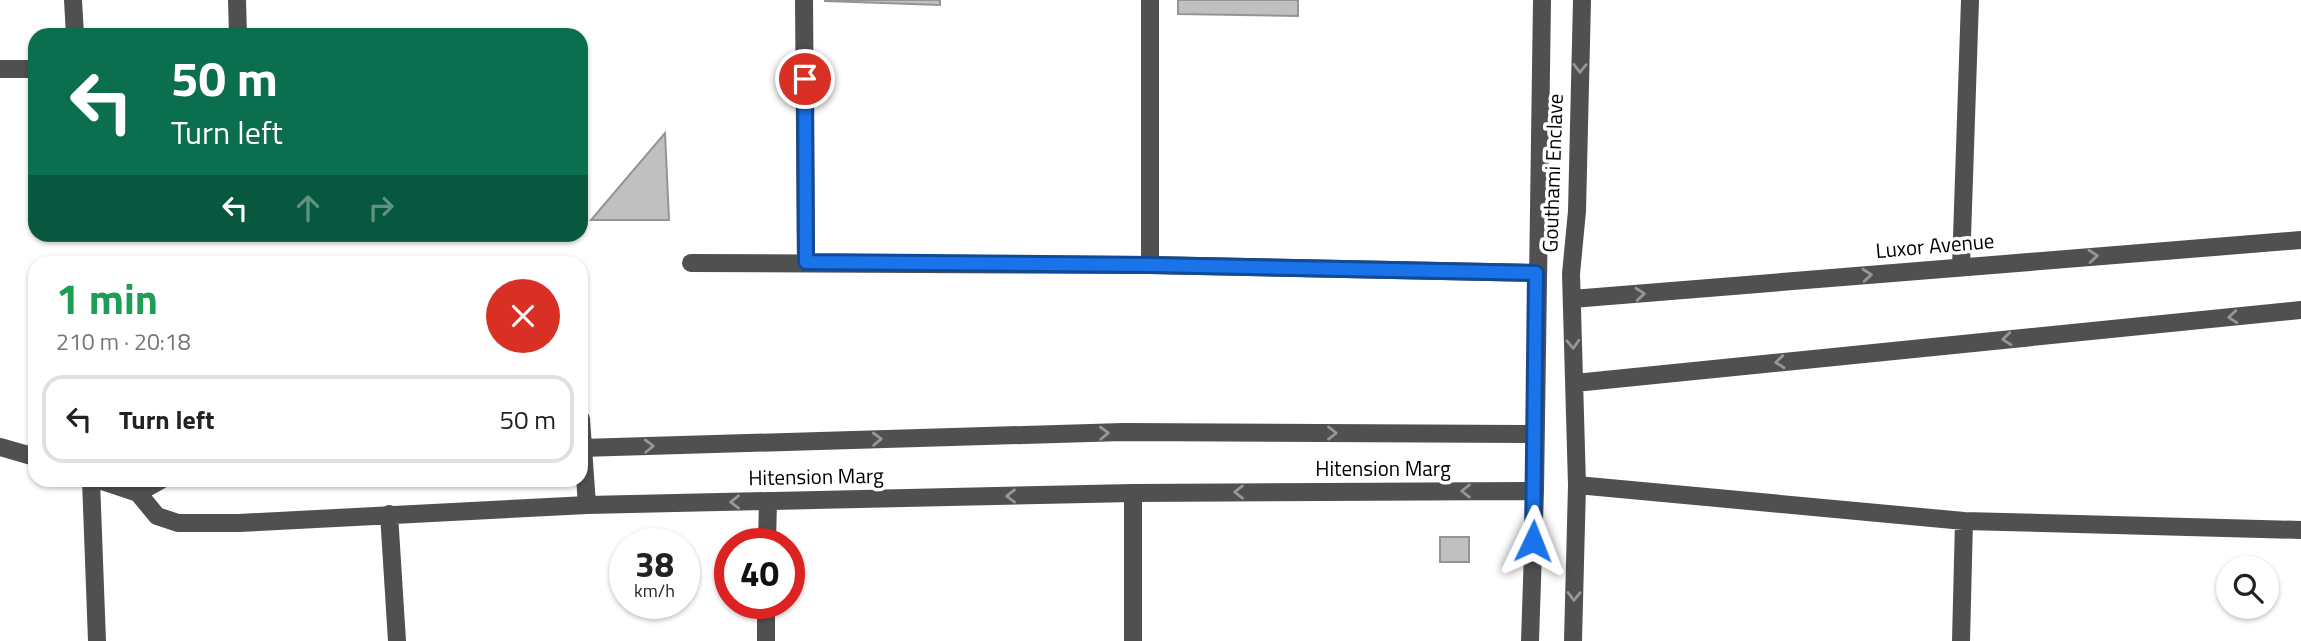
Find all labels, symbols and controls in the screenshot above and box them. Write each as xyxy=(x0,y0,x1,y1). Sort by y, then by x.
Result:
text: 50 m xyxy=(171,40,278,115)
pin xyxy=(775,49,835,109)
icon: left xyxy=(56,56,147,147)
icon: arrive xyxy=(786,60,824,98)
one-way arrow xyxy=(1572,63,1588,74)
street label: Gouthami Enclave xyxy=(1533,93,1571,253)
text: Turn left xyxy=(171,108,283,156)
icon: left xyxy=(216,189,254,227)
icon: ahead xyxy=(289,189,327,227)
icon: right xyxy=(362,189,400,227)
street label: Luxor Avenue xyxy=(1874,224,1996,266)
one-way arrow xyxy=(2088,249,2099,264)
text: 1 min xyxy=(56,266,158,330)
one-way arrow xyxy=(1861,268,1872,283)
button: close xyxy=(486,279,560,353)
one-way arrow xyxy=(1635,287,1646,302)
one-way arrow xyxy=(2227,309,2238,324)
text: 210 m · 20:18 xyxy=(56,324,191,359)
one-way arrow xyxy=(2001,331,2012,346)
one-way arrow xyxy=(1566,339,1581,350)
one-way arrow xyxy=(1774,354,1786,369)
icon: left xyxy=(60,400,98,438)
text: Turn left xyxy=(119,400,214,439)
text: 50 m xyxy=(499,400,556,439)
one-way arrow xyxy=(1099,425,1110,441)
one-way arrow xyxy=(1327,425,1337,441)
one-way arrow xyxy=(871,432,882,447)
one-way arrow xyxy=(644,438,655,454)
street label: Hitension Marg xyxy=(1315,452,1451,484)
street label: Hitension Marg xyxy=(748,459,884,493)
one-way arrow xyxy=(1461,483,1471,499)
one-way arrow xyxy=(1233,484,1244,500)
one-way arrow xyxy=(1006,488,1017,503)
one-way arrow xyxy=(729,494,740,510)
position arrow xyxy=(1496,504,1570,578)
speed limit sign: 40 xyxy=(714,528,805,619)
text: 38 xyxy=(635,537,674,591)
map controls xyxy=(2216,556,2279,619)
button: search xyxy=(2216,556,2279,619)
text: km/h xyxy=(634,577,675,604)
one-way arrow xyxy=(1566,592,1582,602)

